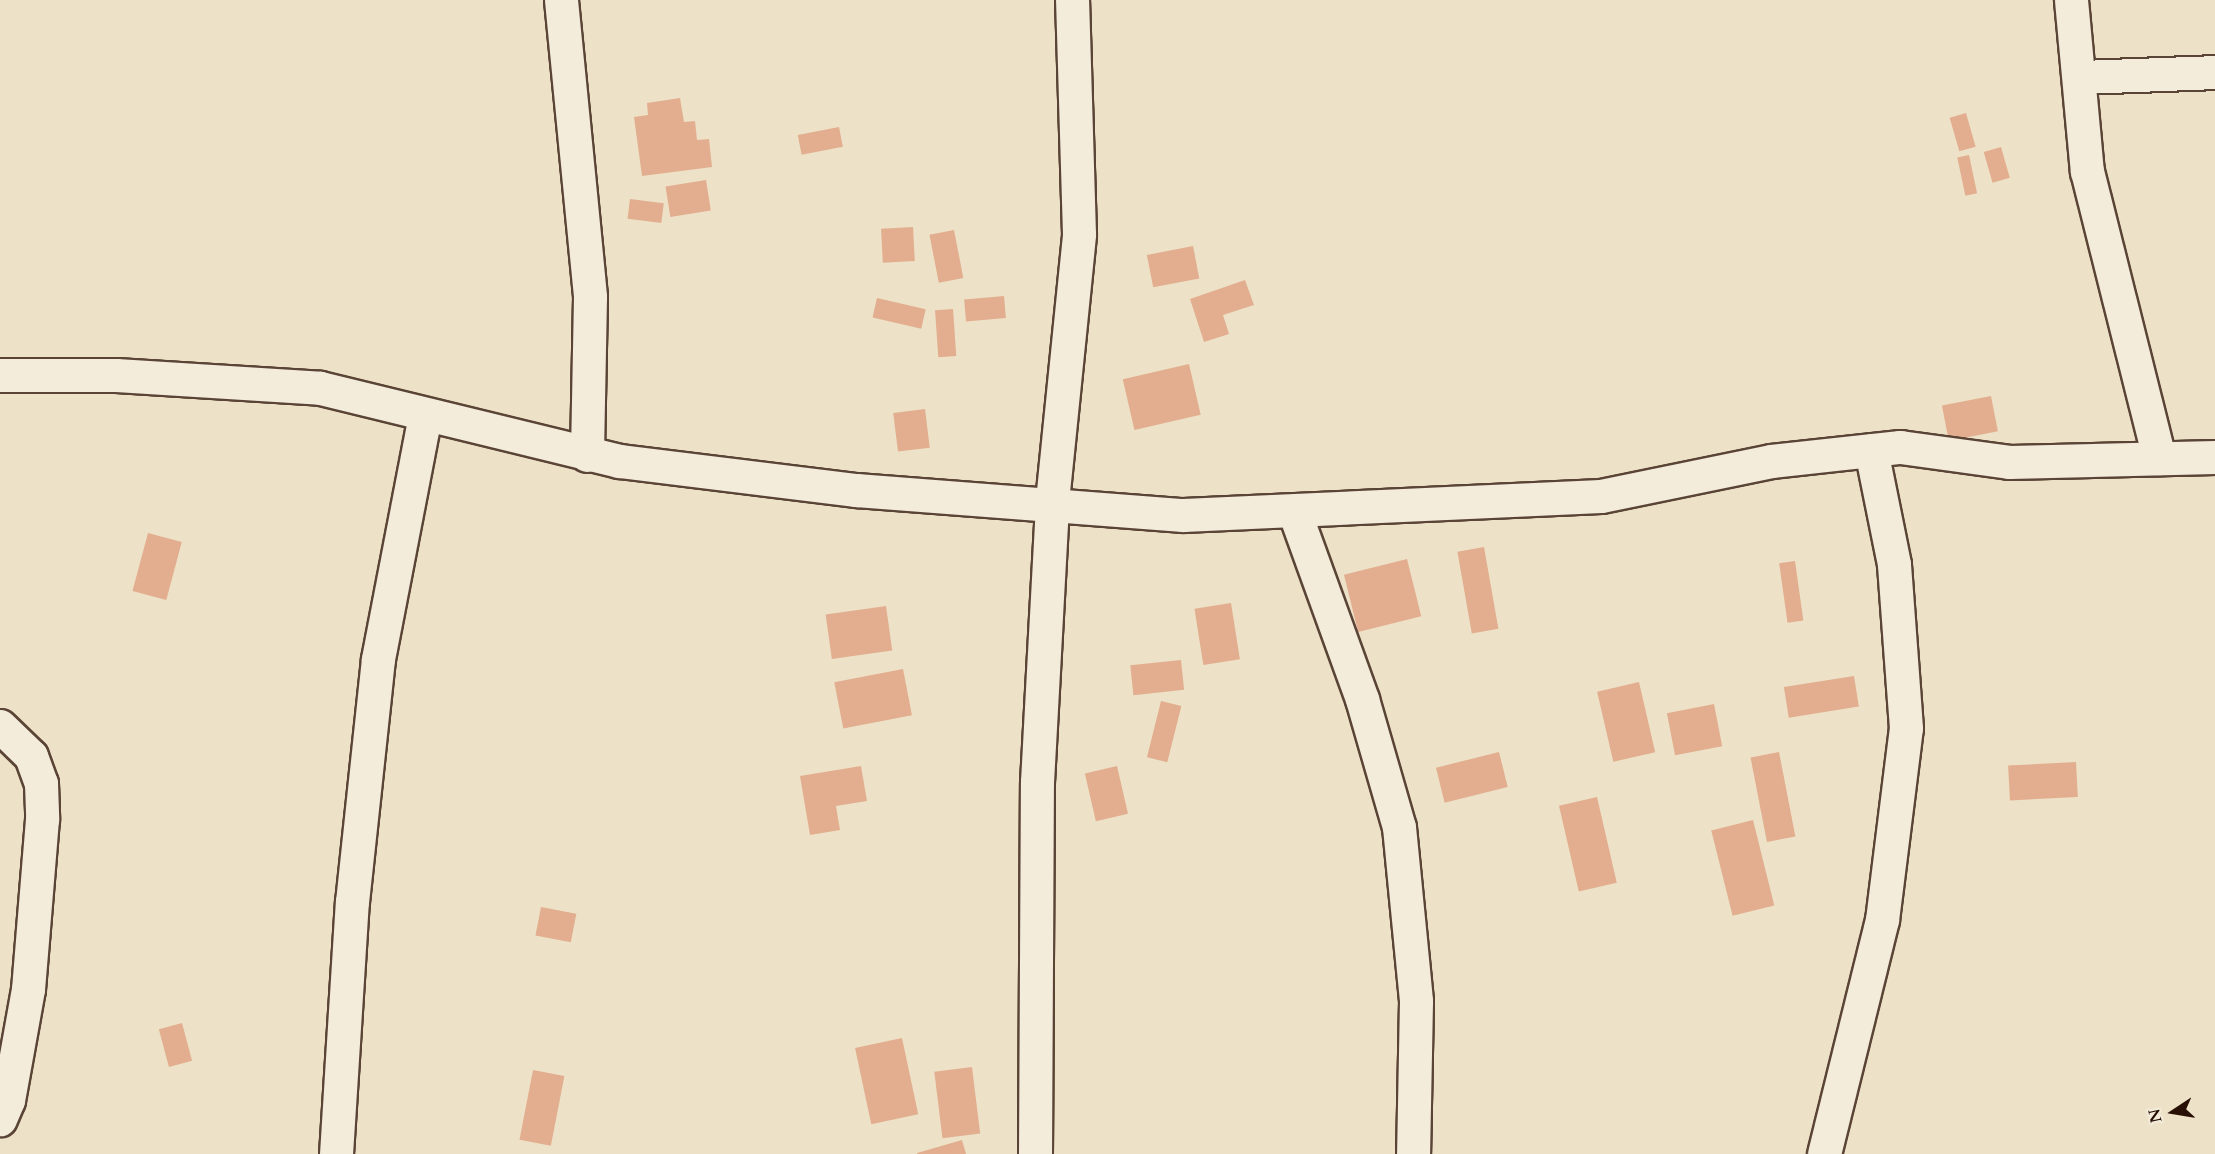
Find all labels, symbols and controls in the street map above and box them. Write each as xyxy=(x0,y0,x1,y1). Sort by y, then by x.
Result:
north arrow xyxy=(2143,1082,2203,1142)
text: N xyxy=(2143,1107,2168,1125)

